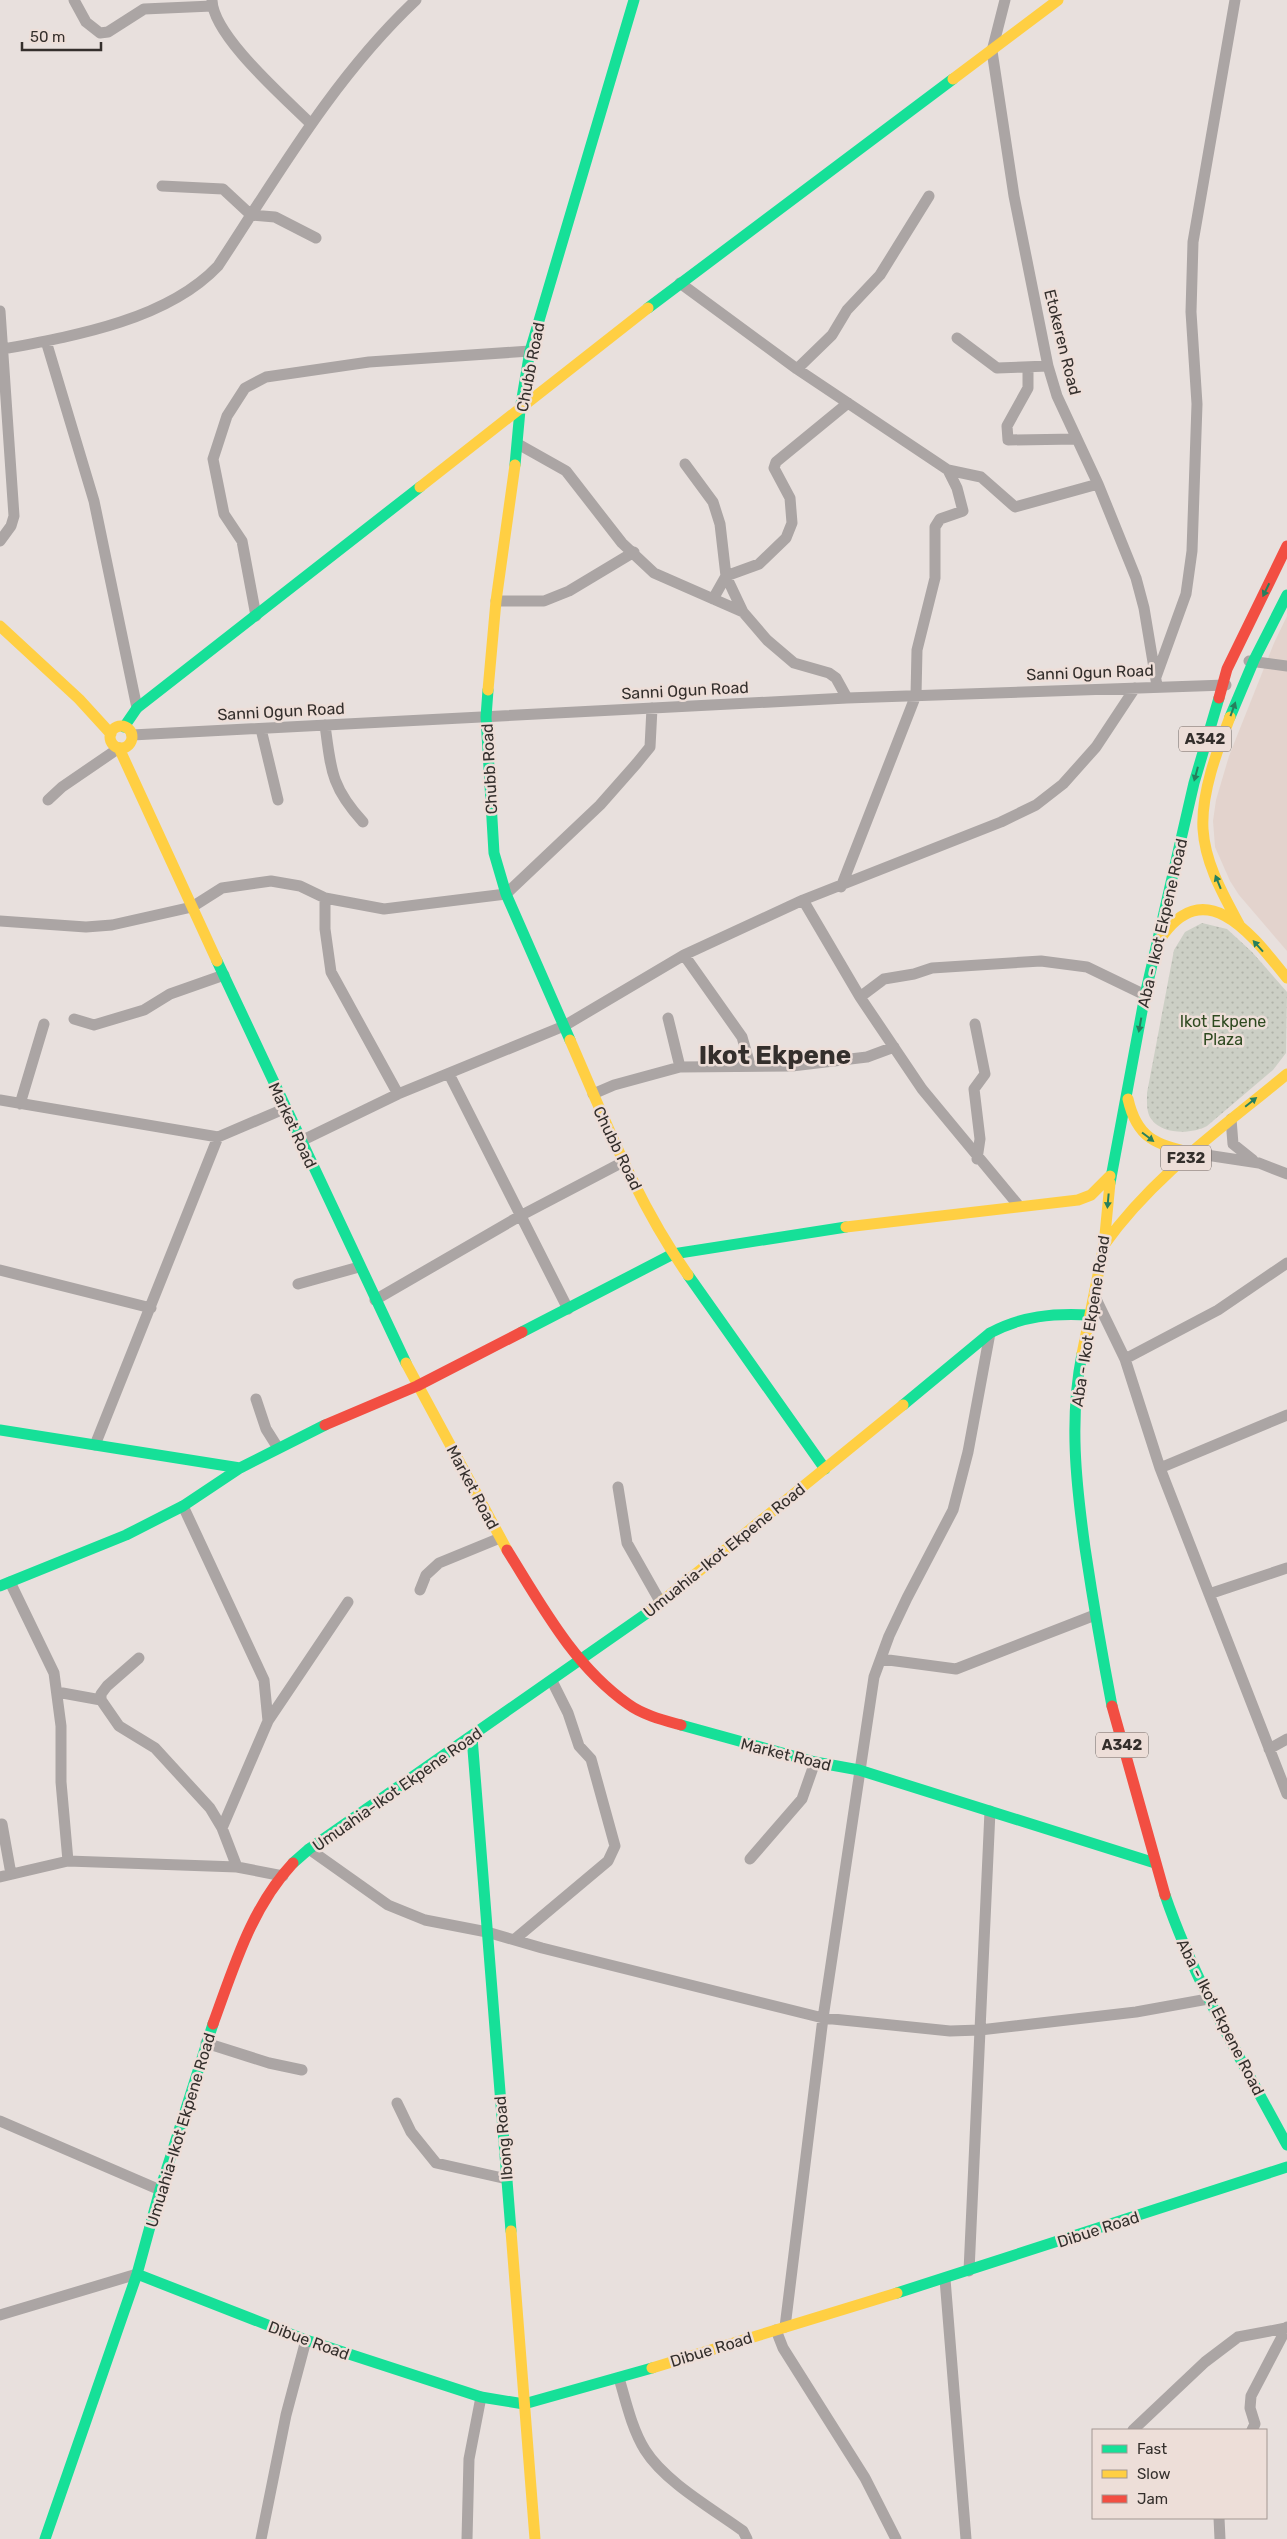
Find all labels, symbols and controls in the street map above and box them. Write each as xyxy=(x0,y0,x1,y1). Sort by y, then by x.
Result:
scale bar xyxy=(22,20,101,52)
text: 50 m xyxy=(30,28,65,46)
street label: Etokeren Road xyxy=(1040,287,1085,397)
street label: Chubb Road xyxy=(512,321,548,414)
one-way arrow xyxy=(1261,583,1269,597)
street label: Sanni Ogun Road xyxy=(1026,661,1154,684)
street label: Sanni Ogun Road xyxy=(621,678,749,703)
street label: Sanni Ogun Road xyxy=(217,699,345,724)
one-way arrow xyxy=(1229,701,1237,716)
street label: Chubb Road xyxy=(478,723,501,815)
road number: A342 xyxy=(1179,726,1231,752)
one-way arrow xyxy=(1192,766,1200,781)
street label: Aba - Ikot Ekpene Road xyxy=(1134,837,1191,1010)
one-way arrow xyxy=(1214,875,1222,890)
one-way arrow xyxy=(1253,939,1264,952)
park label: Ikot Ekpene Plaza xyxy=(1180,1012,1266,1049)
one-way arrow xyxy=(1136,1017,1144,1033)
district label: Ikot Ekpene xyxy=(699,1040,851,1071)
street label: Market Road xyxy=(264,1079,321,1171)
one-way arrow xyxy=(1245,1097,1258,1108)
street label: Chubb Road xyxy=(589,1103,646,1193)
one-way arrow xyxy=(1141,1132,1155,1142)
road number: F232 xyxy=(1161,1146,1211,1170)
one-way arrow xyxy=(1104,1194,1112,1210)
street label: Aba - Ikot Ekpene Road xyxy=(1068,1234,1113,1408)
street label: Market Road xyxy=(442,1442,503,1533)
street label: Umuahia-Ikot Ekpene Road xyxy=(640,1479,809,1621)
street label: Umuahia-Ikot Ekpene Road xyxy=(309,1724,486,1855)
road number: A342 xyxy=(1096,1732,1148,1758)
street label: Market Road xyxy=(739,1734,833,1775)
street label: Aba - Ikot Ekpene Road xyxy=(1173,1936,1268,2099)
street label: Umuahia-Ikot Ekpene Road xyxy=(142,2031,219,2230)
street label: Ibong Road xyxy=(490,2095,517,2181)
street label: Dibue Road xyxy=(1055,2207,1141,2252)
street label: Dibue Road xyxy=(266,2317,352,2364)
street label: Dibue Road xyxy=(668,2328,754,2371)
legend xyxy=(1092,2429,1267,2519)
text: Fast xyxy=(1137,2440,1167,2458)
text: Slow xyxy=(1137,2465,1170,2483)
text: Jam xyxy=(1137,2490,1168,2508)

